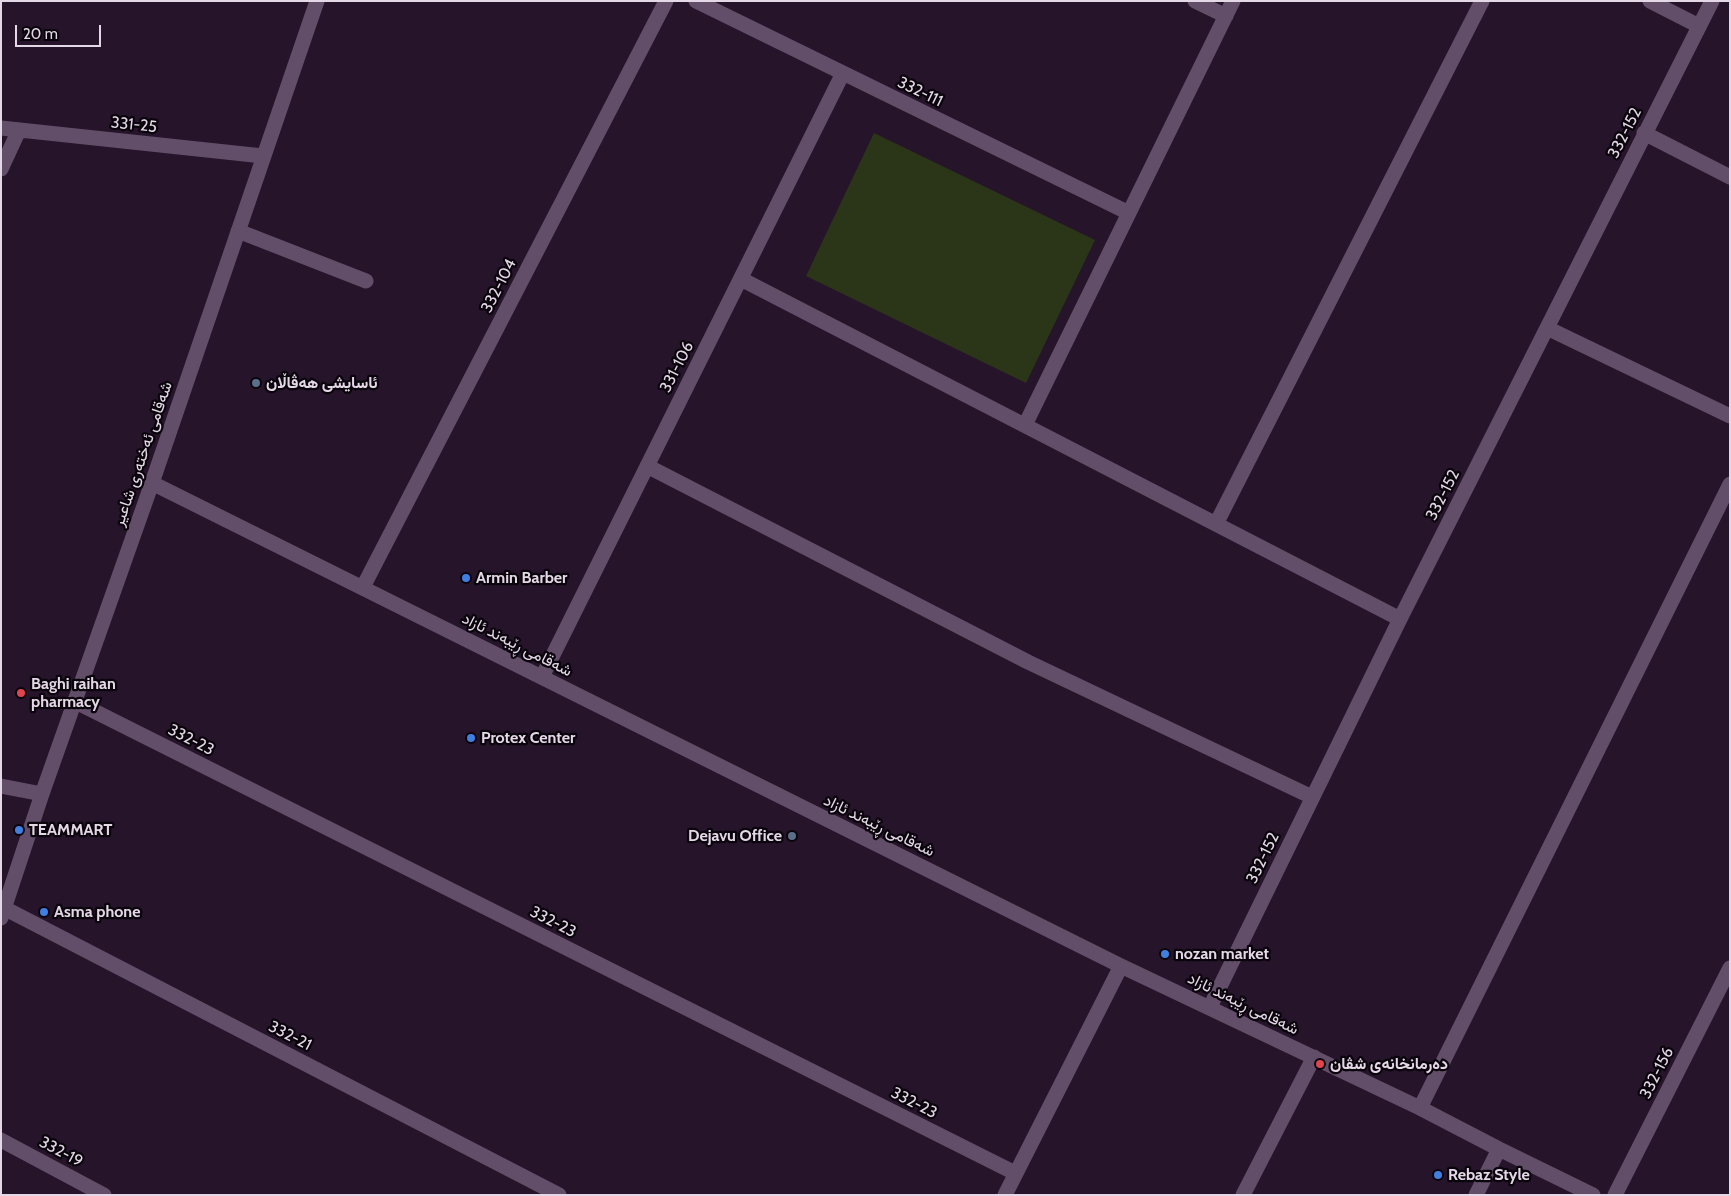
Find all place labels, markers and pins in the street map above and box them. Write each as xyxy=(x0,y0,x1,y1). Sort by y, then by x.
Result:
place label: ئاسایشی هەڤاڵان xyxy=(266,373,378,393)
marker: ئاسایشی هەڤاڵان xyxy=(250,377,262,389)
place label: Armin Barber xyxy=(476,568,567,588)
marker: Armin Barber xyxy=(460,572,472,584)
place label: Baghi raihan pharmacy xyxy=(31,674,116,712)
marker: Baghi raihan pharmacy xyxy=(15,687,27,699)
place label: Protex Center xyxy=(481,728,575,748)
marker: Protex Center xyxy=(465,732,477,744)
place label: TEAMMART xyxy=(29,820,112,840)
marker: TEAMMART xyxy=(13,824,25,836)
place label: Dejavu Office xyxy=(688,826,782,846)
marker: Dejavu Office xyxy=(786,830,798,842)
place label: Asma phone xyxy=(54,902,140,922)
marker: Asma phone xyxy=(38,906,50,918)
place label: nozan market xyxy=(1175,944,1269,964)
marker: nozan market xyxy=(1159,948,1171,960)
place label: دەرمانخانەی شڤان xyxy=(1330,1054,1448,1074)
marker: دەرمانخانەی شڤان xyxy=(1314,1058,1326,1070)
place label: Rebaz Style xyxy=(1448,1165,1530,1185)
marker: Rebaz Style xyxy=(1432,1169,1444,1181)

